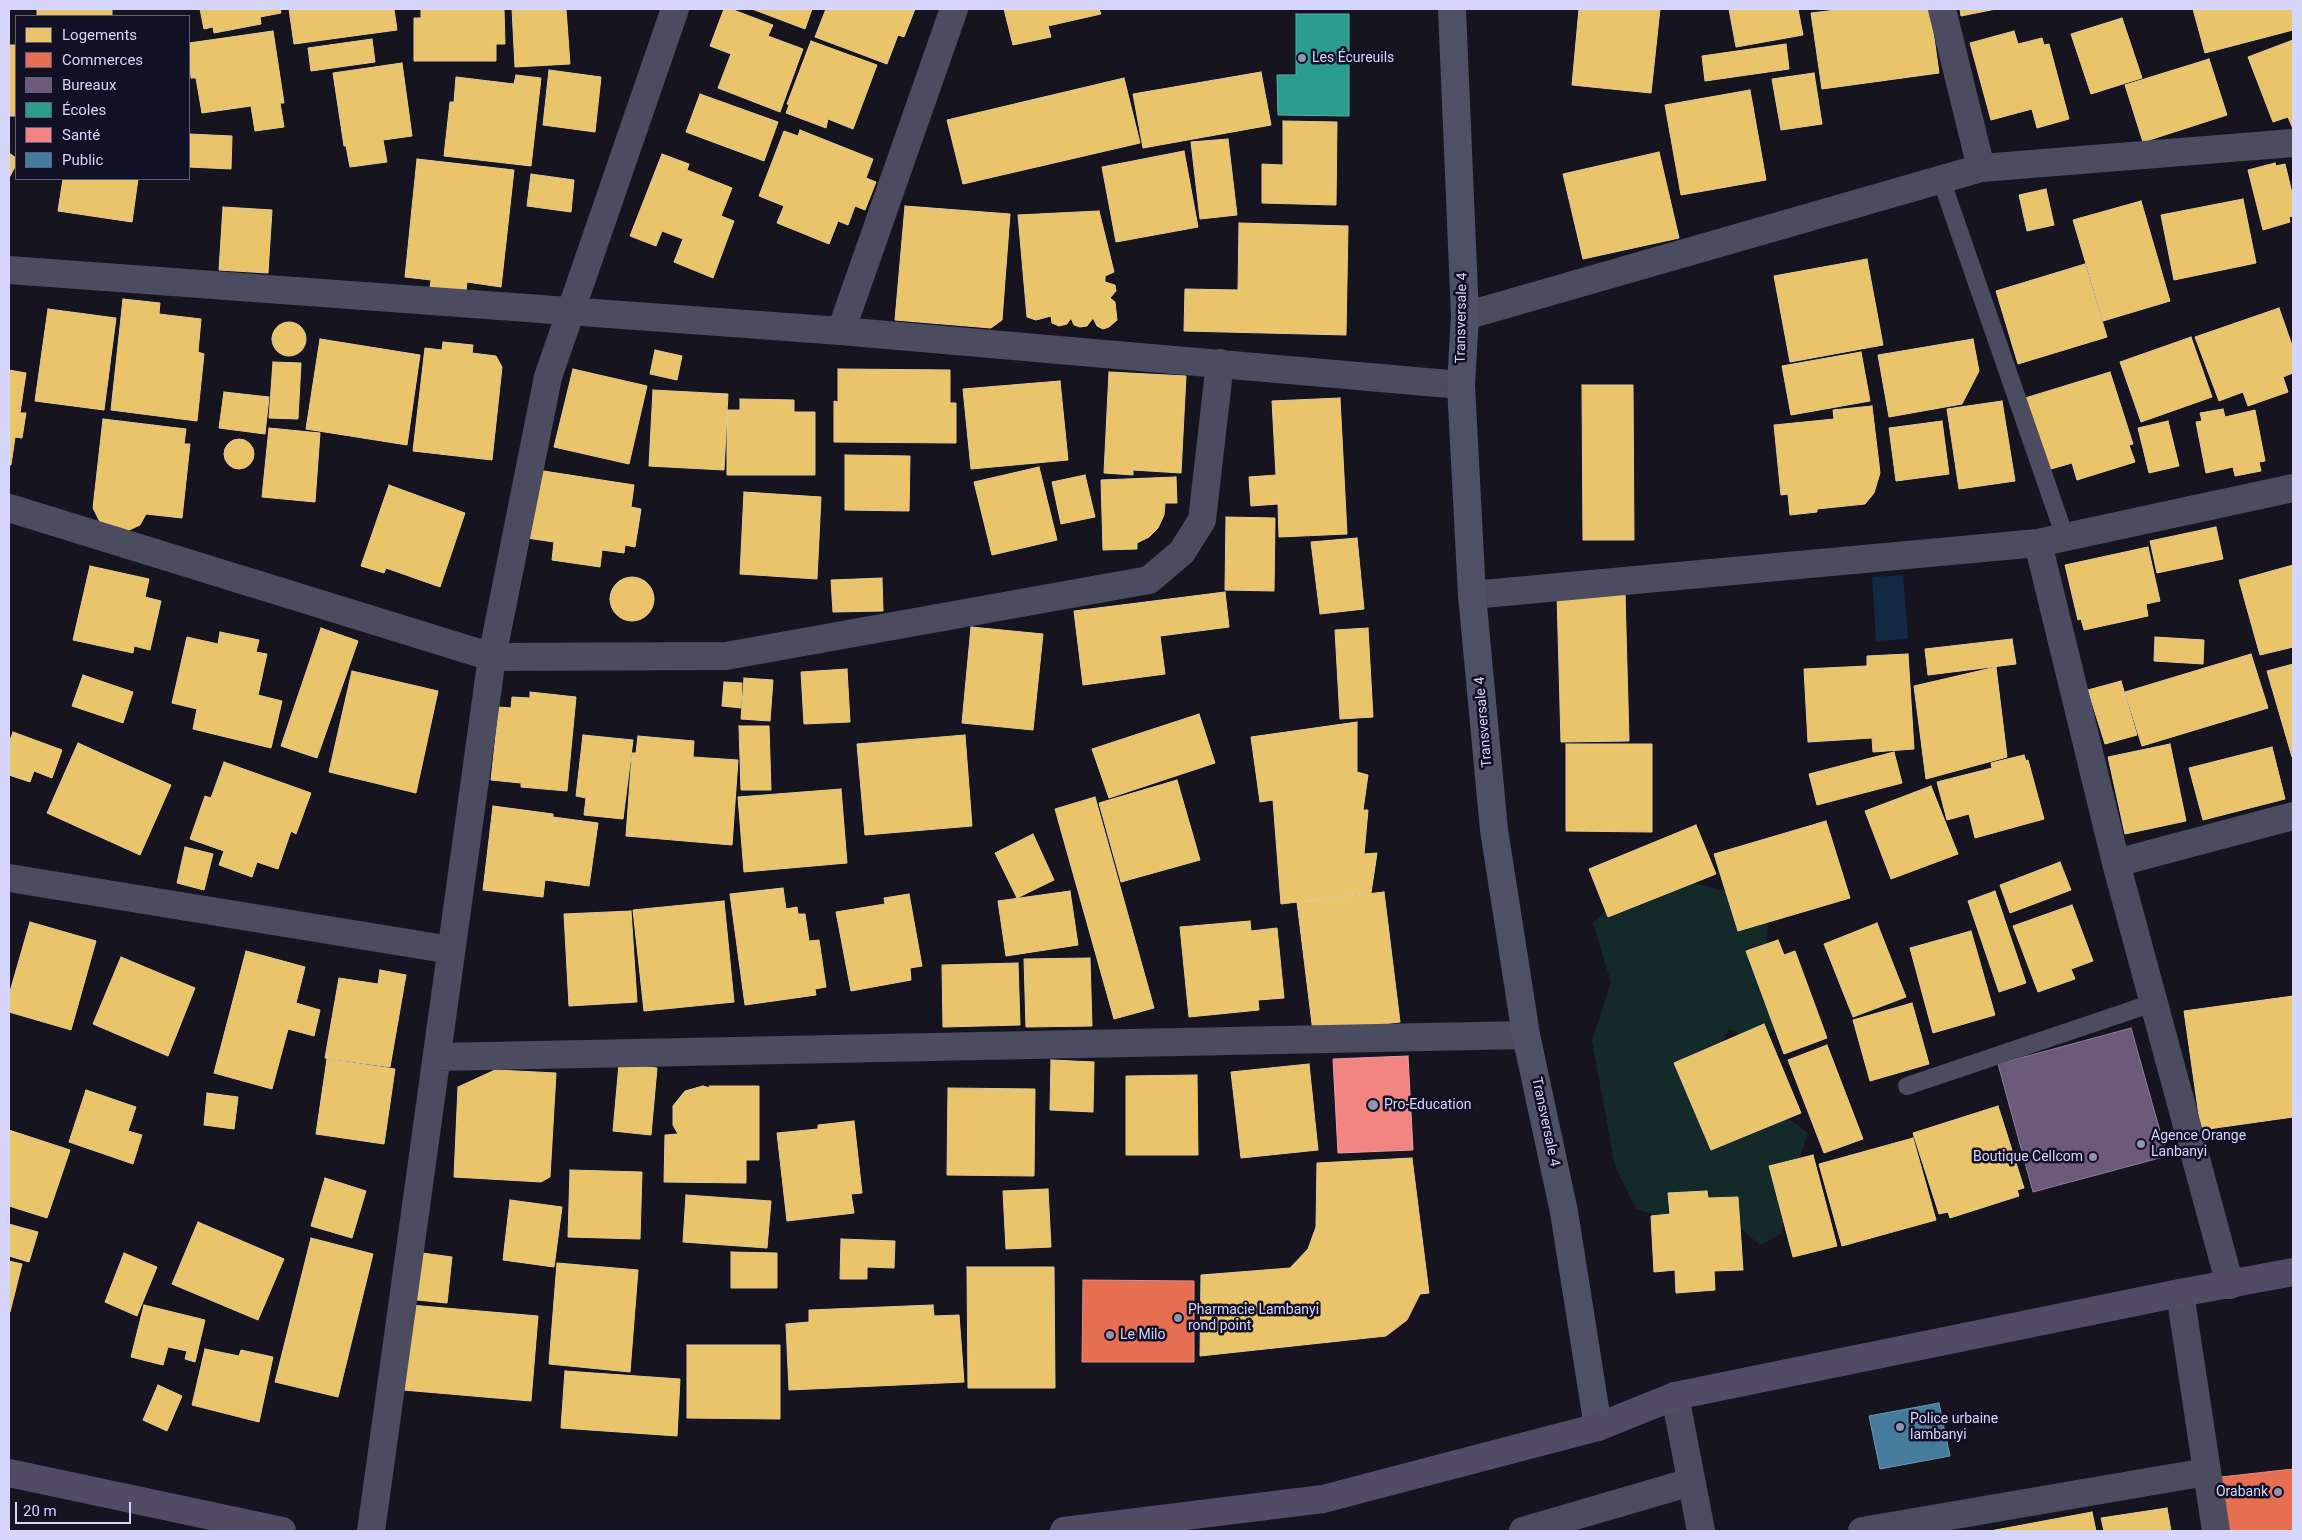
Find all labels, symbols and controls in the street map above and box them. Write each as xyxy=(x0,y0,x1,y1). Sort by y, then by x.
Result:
legend xyxy=(15,15,190,180)
text: Logements xyxy=(62,26,137,44)
place label: Les Écureuils xyxy=(1312,50,1394,66)
text: Commerces xyxy=(62,51,143,69)
marker: Les Écureuils xyxy=(1296,52,1308,64)
text: Bureaux xyxy=(62,76,116,94)
text: Écoles xyxy=(62,101,106,119)
text: Santé xyxy=(62,126,100,144)
text: Public xyxy=(62,151,103,169)
street label: Transversale 4 xyxy=(1453,272,1471,364)
street label: Transversale 4 xyxy=(1472,676,1496,768)
street label: Transversale 4 xyxy=(1527,1076,1563,1168)
place label: Pro-Education xyxy=(1384,1097,1471,1113)
marker: Pro-Education xyxy=(1366,1098,1380,1112)
place label: Agence Orange Lanbanyi xyxy=(2151,1128,2246,1160)
marker: Agence Orange Lanbanyi xyxy=(2135,1138,2147,1150)
place label: Boutique Cellcom xyxy=(1973,1149,2083,1165)
marker: Boutique Cellcom xyxy=(2087,1151,2099,1163)
place label: Pharmacie Lambanyi rond point xyxy=(1188,1302,1319,1334)
marker: Pharmacie Lambanyi rond point xyxy=(1172,1312,1184,1324)
place label: Le Milo xyxy=(1120,1327,1165,1343)
marker: Le Milo xyxy=(1104,1329,1116,1341)
place label: Police urbaine lambanyi xyxy=(1910,1411,1998,1444)
marker: Police urbaine lambanyi xyxy=(1894,1421,1906,1433)
place label: Orabank xyxy=(2216,1484,2268,1500)
marker: Orabank xyxy=(2272,1486,2284,1498)
scale bar xyxy=(18,1492,134,1524)
text: 20 m xyxy=(23,1502,57,1520)

